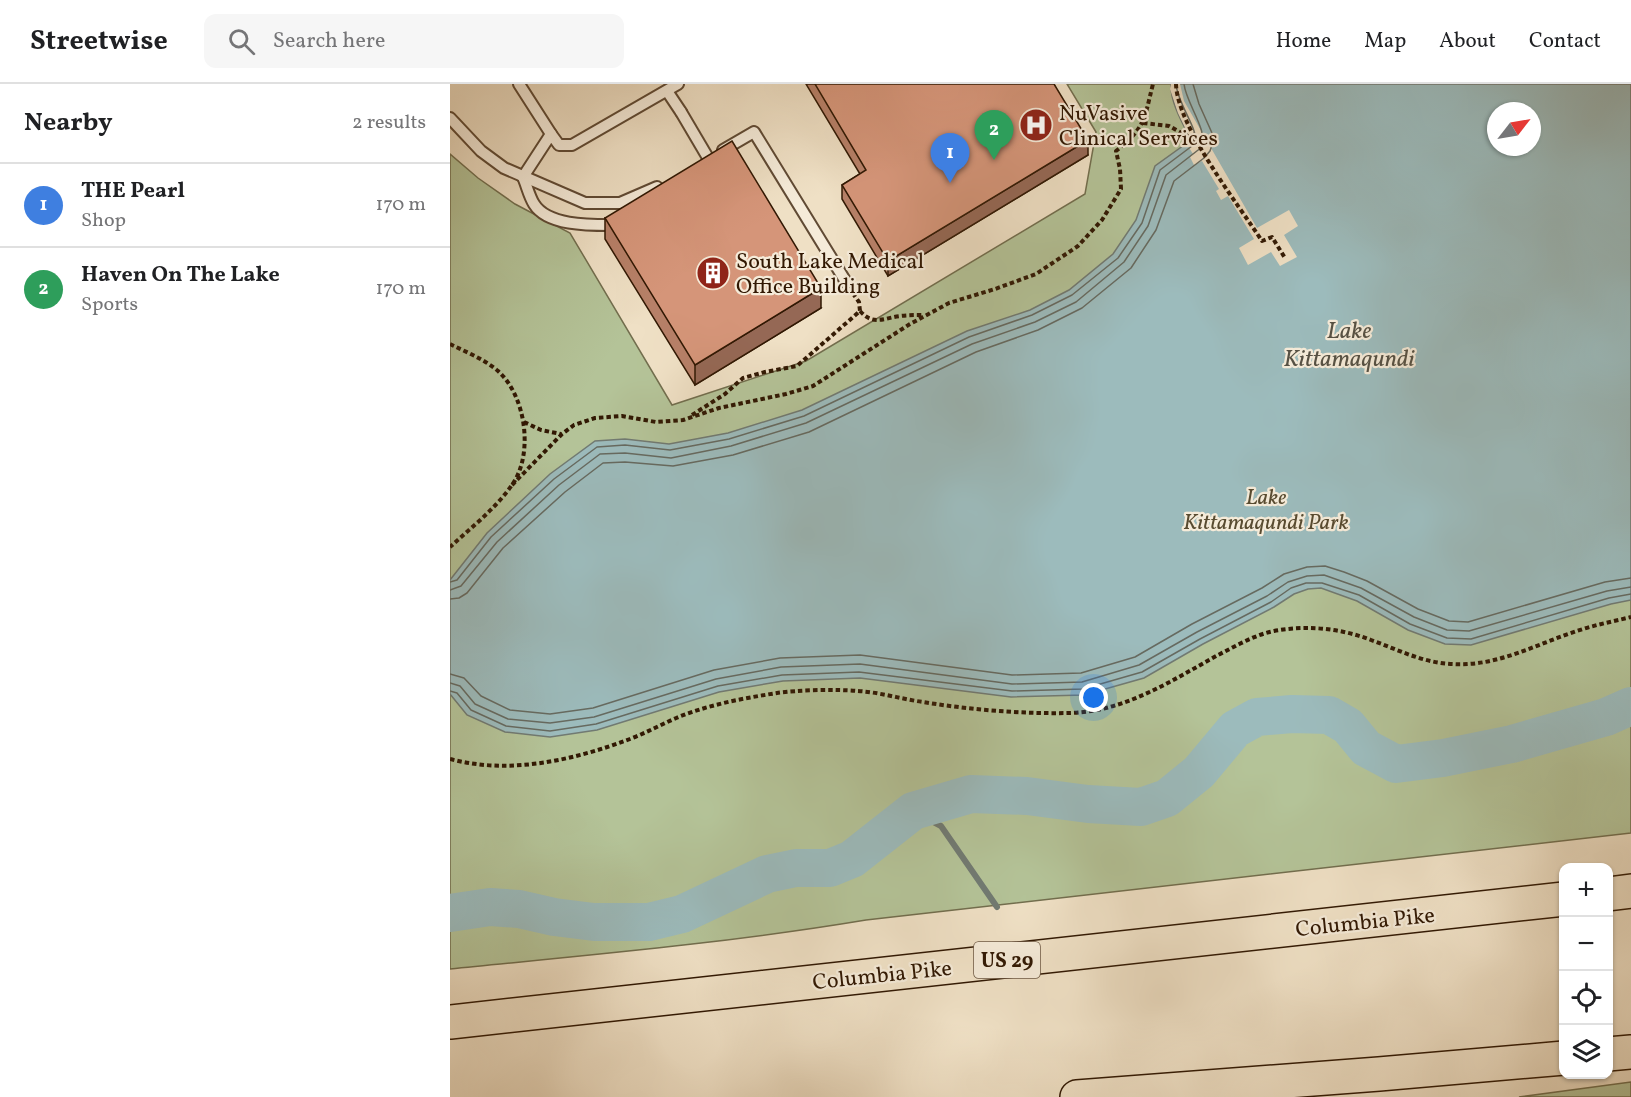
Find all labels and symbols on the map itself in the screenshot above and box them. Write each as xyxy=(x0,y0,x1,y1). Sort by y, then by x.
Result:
place label: NuVasive Clinical Services xyxy=(1059,99,1218,155)
north arrow xyxy=(1487,102,1541,156)
hospital icon: NuVasive Clinical Services xyxy=(1018,107,1054,143)
pin: 2 xyxy=(974,110,1014,160)
pin: 1 xyxy=(930,134,970,183)
place label: South Lake Medical Office Building xyxy=(736,247,924,303)
building icon: South Lake Medical Office Building xyxy=(695,255,731,291)
water label: Lake Kittamaqundi xyxy=(1283,315,1416,377)
park label: Lake Kittamaqundi Park xyxy=(1183,483,1349,539)
your location xyxy=(1079,683,1108,712)
street label: Columbia Pike xyxy=(1294,901,1436,946)
road number: US 29 xyxy=(974,942,1040,978)
street label: Columbia Pike xyxy=(811,954,953,999)

